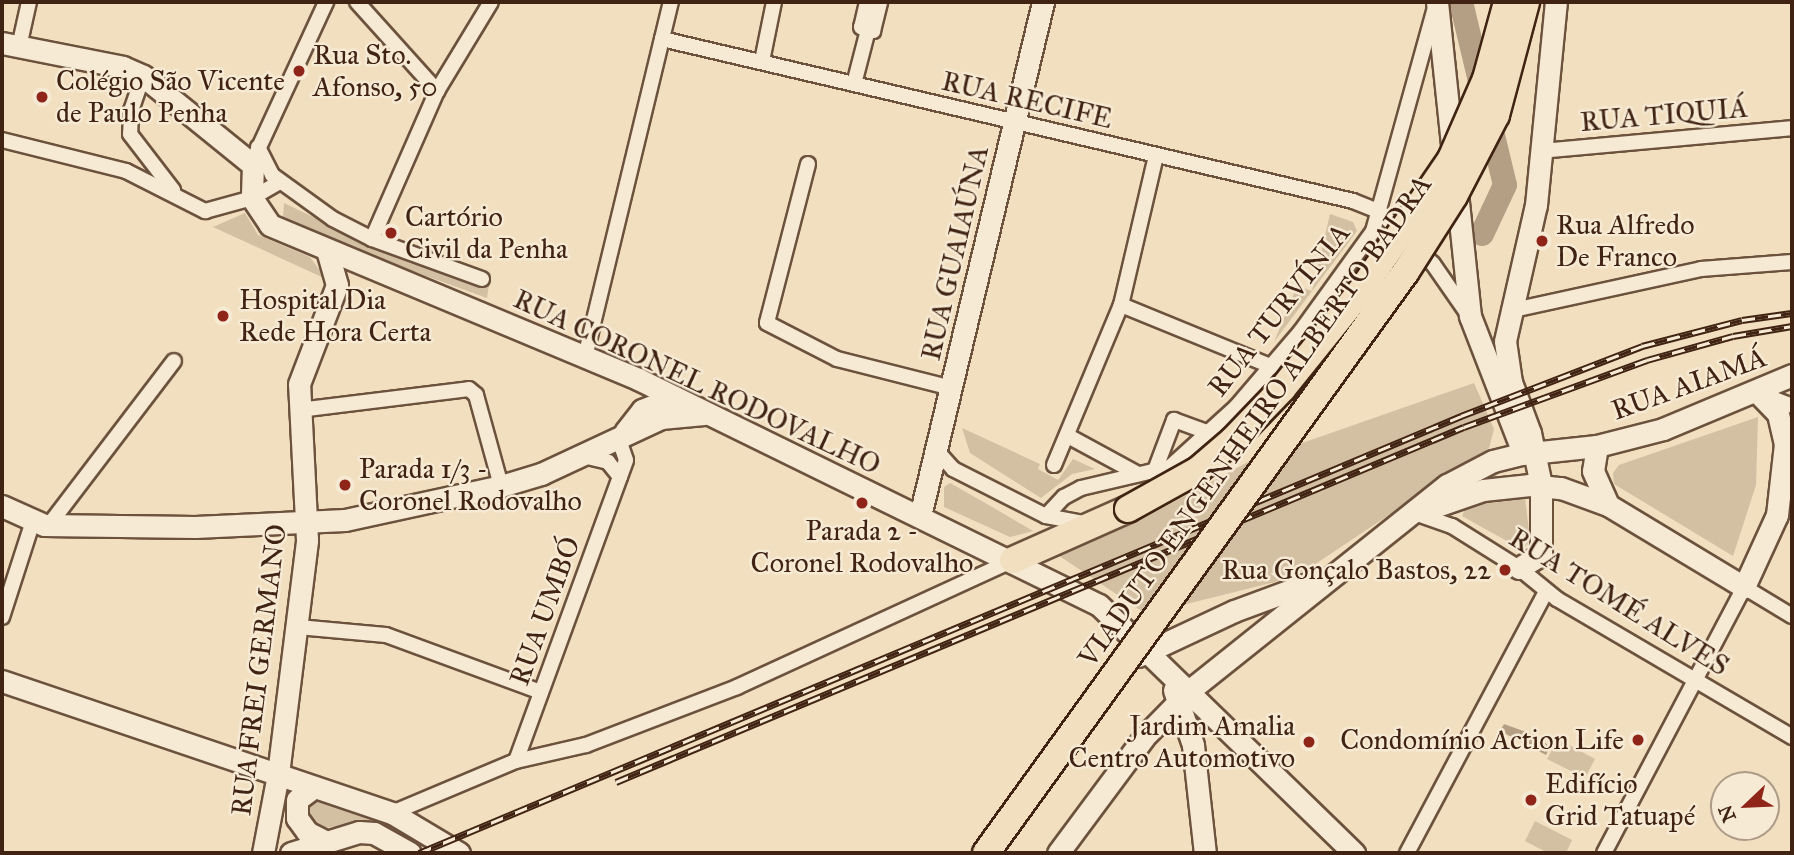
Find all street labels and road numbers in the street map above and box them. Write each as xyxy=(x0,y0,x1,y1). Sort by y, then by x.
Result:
street label: RUA RECIFE xyxy=(938,64,1116,136)
street label: RUA TIQUIÁ xyxy=(1579,91,1749,139)
street label: RUA GUAIAÚNA xyxy=(914,142,996,364)
street label: VIADUTO ENGENHEIRO ALBERTO BADRA xyxy=(1071,169,1439,673)
street label: RUA TURVÍNIA xyxy=(1201,217,1357,403)
street label: RUA CORONEL RODOVALHO xyxy=(508,282,886,482)
street label: RUA AIAMÁ xyxy=(1607,340,1771,428)
street label: RUA TOMÉ ALVES xyxy=(1503,521,1735,683)
street label: RUA FREI GERMANO xyxy=(224,522,294,818)
street label: RUA UMBÓ xyxy=(503,532,587,690)

